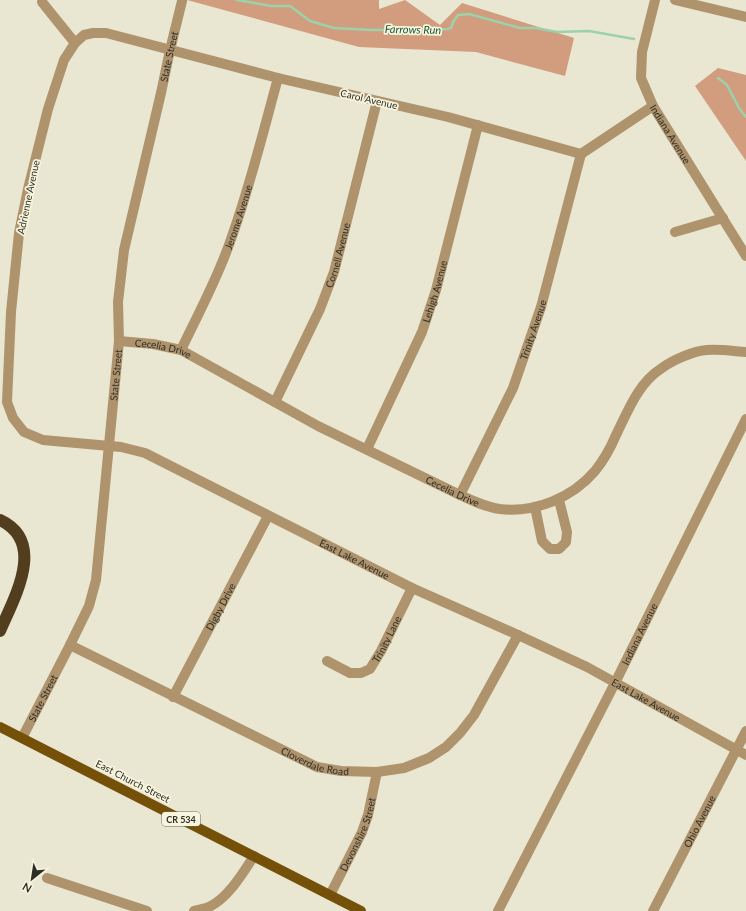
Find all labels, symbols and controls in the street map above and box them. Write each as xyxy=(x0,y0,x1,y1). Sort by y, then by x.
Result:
water label: Farrows Run xyxy=(385,22,442,36)
street label: State Street xyxy=(157,30,180,83)
street label: Carol Avenue xyxy=(339,87,399,111)
street label: Indiana Avenue xyxy=(648,102,693,166)
street label: Adrienne Avenue xyxy=(14,159,42,235)
street label: Jerome Avenue xyxy=(222,183,254,251)
street label: Cornell Avenue xyxy=(323,221,352,289)
street label: Lehigh Avenue xyxy=(420,259,449,324)
street label: Trinity Avenue xyxy=(517,298,549,361)
street label: Cecelia Drive xyxy=(134,336,194,361)
street label: State Street xyxy=(107,348,124,401)
street label: Cecelia Drive xyxy=(424,473,481,509)
street label: East Lake Avenue xyxy=(318,536,391,582)
street label: Digby Drive xyxy=(203,581,238,632)
street label: Indiana Avenue xyxy=(619,601,660,667)
street label: Trinity Lane xyxy=(369,614,403,665)
street label: State Street xyxy=(26,672,60,724)
street label: East Lake Avenue xyxy=(610,676,683,724)
street label: Cloverdale Road xyxy=(279,744,349,777)
street label: East Church Street xyxy=(94,757,172,805)
street label: Ohio Avenue xyxy=(681,793,718,849)
street label: Devonshire Street xyxy=(337,796,378,873)
road number: CR 534 xyxy=(162,812,200,826)
north arrow xyxy=(12,859,52,899)
text: N xyxy=(20,880,34,896)

